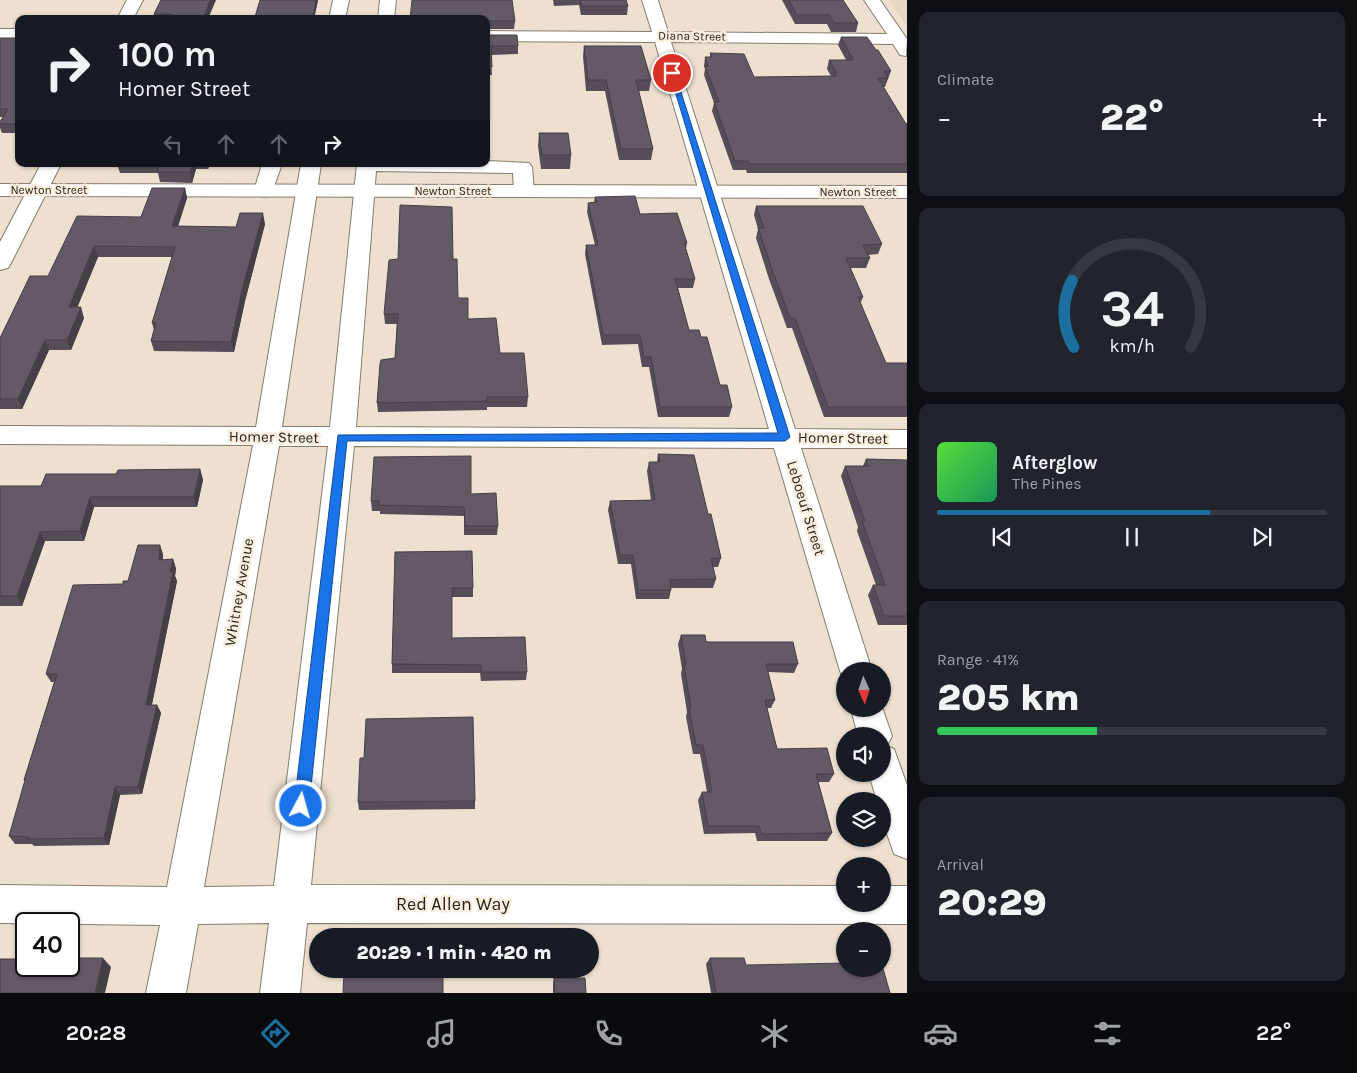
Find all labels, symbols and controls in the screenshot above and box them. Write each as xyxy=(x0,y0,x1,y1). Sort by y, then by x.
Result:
street label: Diana Street xyxy=(658,28,726,44)
text: 100 m xyxy=(118,34,217,75)
icon: right xyxy=(35,35,100,100)
pin xyxy=(651,52,693,94)
icon: arrive xyxy=(658,59,686,87)
text: Climate xyxy=(937,70,994,89)
text: Homer Street xyxy=(118,76,250,102)
text: 22° xyxy=(1100,95,1164,140)
text: − xyxy=(937,101,952,134)
text: + xyxy=(1312,101,1327,134)
icon: left xyxy=(159,130,187,158)
icon: ahead xyxy=(212,130,240,158)
icon: ahead xyxy=(265,130,293,158)
icon: right xyxy=(318,130,346,158)
street label: Newton Street xyxy=(10,183,88,197)
street label: Newton Street xyxy=(414,184,492,198)
street label: Newton Street xyxy=(819,185,897,199)
text: 34 xyxy=(1100,278,1164,339)
text: km/h xyxy=(1109,336,1155,357)
street label: Homer Street xyxy=(229,427,320,447)
street label: Homer Street xyxy=(798,428,889,448)
text: Afterglow xyxy=(1012,452,1098,474)
street label: Leboeuf Street xyxy=(783,458,829,558)
text: The Pines xyxy=(1012,474,1082,493)
icon: previous xyxy=(988,523,1016,551)
icon: pause xyxy=(1118,523,1146,551)
icon: next xyxy=(1248,523,1276,551)
street label: Whitney Avenue xyxy=(221,537,257,647)
text: Range · 41% xyxy=(937,650,1019,669)
north arrow xyxy=(836,662,891,718)
map controls xyxy=(836,662,891,977)
text: 205 km xyxy=(937,675,1080,720)
button: sound xyxy=(836,727,891,782)
position arrow xyxy=(274,779,326,831)
button: layers xyxy=(836,792,891,847)
text: Arrival xyxy=(937,855,984,874)
button: + xyxy=(836,857,891,912)
text: 20:29 xyxy=(937,880,1047,925)
street label: Red Allen Way xyxy=(396,893,511,915)
speed limit sign: 40 xyxy=(15,912,80,977)
button: − xyxy=(836,922,891,977)
text: 20:29 · 1 min · 420 m xyxy=(356,942,552,964)
icon: directions xyxy=(258,1016,293,1051)
icon: music xyxy=(424,1016,459,1051)
icon: phone xyxy=(591,1016,626,1051)
icon: climate xyxy=(757,1016,792,1051)
icon: car xyxy=(923,1016,958,1051)
icon: filters xyxy=(1090,1016,1125,1051)
text: 20:28 xyxy=(66,1020,126,1046)
text: 22° xyxy=(1256,1020,1291,1046)

